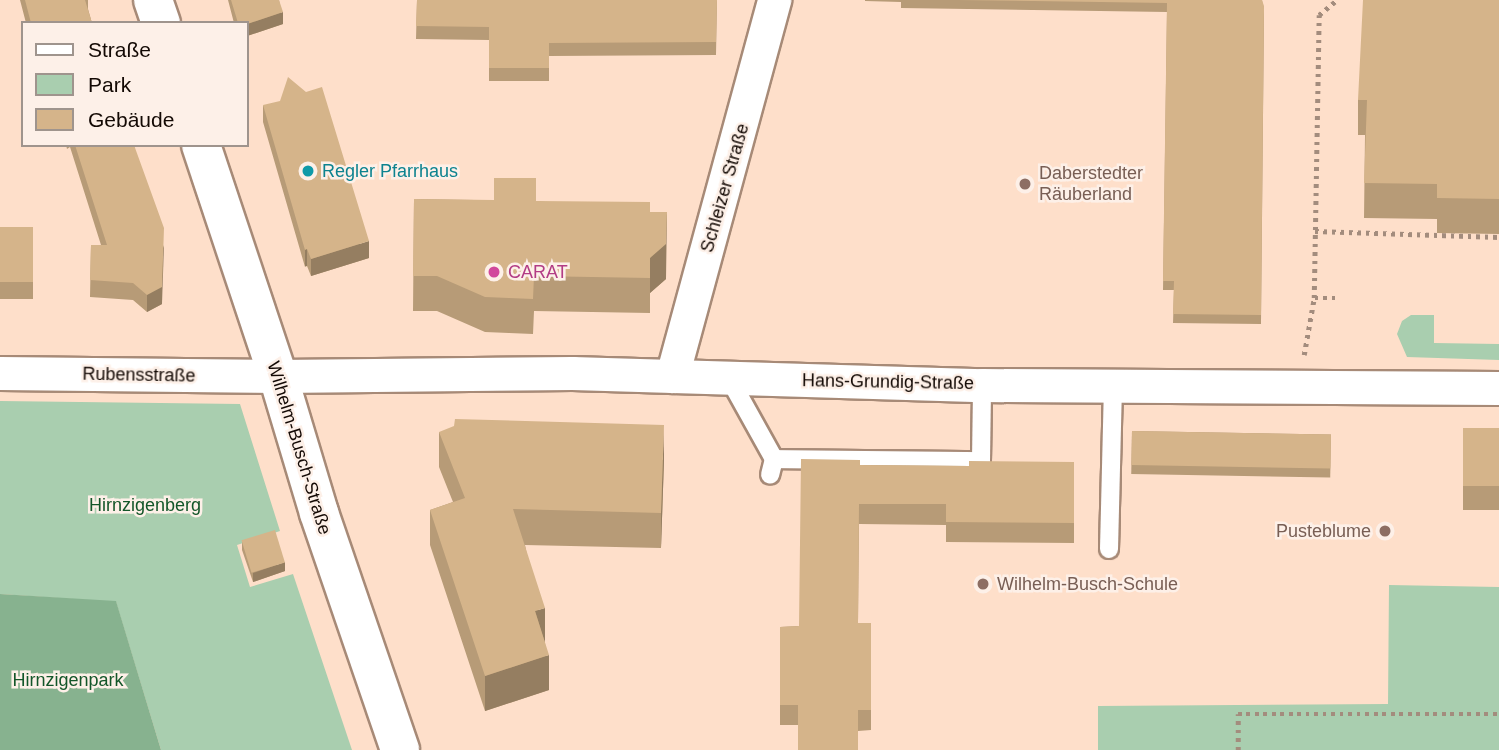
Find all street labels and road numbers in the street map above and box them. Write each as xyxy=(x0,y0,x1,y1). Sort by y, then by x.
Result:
street label: Schleizer Straße xyxy=(696,121,754,255)
street label: Wilhelm-Busch-Straße xyxy=(262,359,336,537)
street label: Rubensstraße xyxy=(82,363,196,387)
street label: Hans-Grundig-Straße xyxy=(802,370,974,394)

